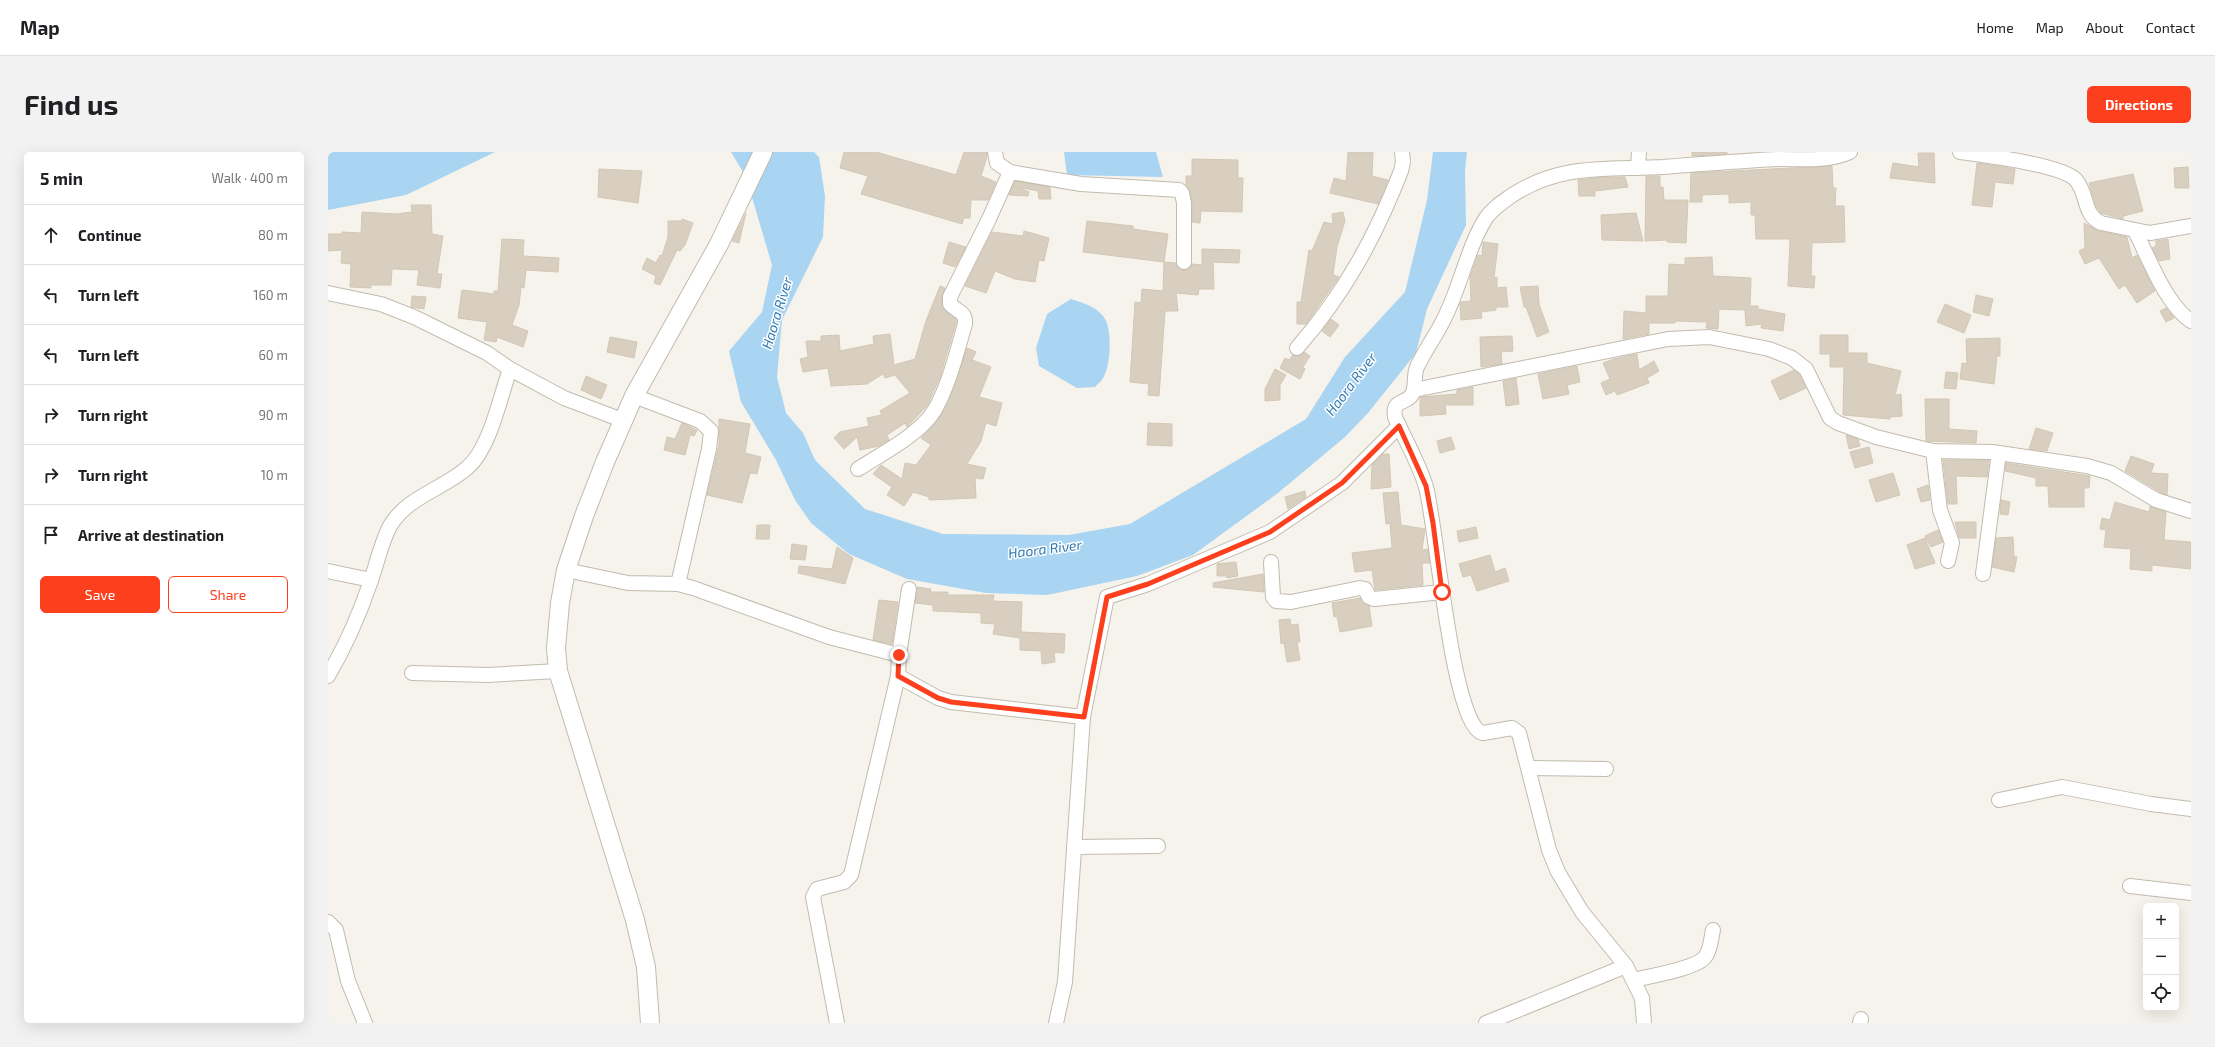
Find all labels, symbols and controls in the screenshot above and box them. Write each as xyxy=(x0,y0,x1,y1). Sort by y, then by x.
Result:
text: Map xyxy=(20,16,60,39)
text: Home xyxy=(1977,19,2014,36)
text: Map xyxy=(2036,19,2064,36)
text: About xyxy=(2086,19,2124,36)
text: Contact xyxy=(2146,19,2195,36)
button: Directions xyxy=(2087,86,2191,123)
text: Find us xyxy=(24,87,118,121)
text: 5 min xyxy=(40,168,83,188)
text: Walk · 400 m xyxy=(212,170,288,186)
icon: ahead xyxy=(40,224,62,246)
text: Continue xyxy=(78,226,141,244)
text: 80 m xyxy=(258,227,288,243)
water label: Haora River xyxy=(758,274,796,351)
icon: left xyxy=(40,284,62,306)
text: Turn left xyxy=(78,286,139,304)
text: 160 m xyxy=(253,287,288,303)
icon: left xyxy=(40,344,62,366)
text: Turn left xyxy=(78,346,139,364)
text: 60 m xyxy=(258,347,288,363)
water label: Haora River xyxy=(1321,349,1380,419)
icon: right xyxy=(40,404,62,426)
text: Turn right xyxy=(78,406,148,424)
text: 90 m xyxy=(258,407,288,423)
icon: right xyxy=(40,464,62,486)
text: Turn right xyxy=(78,466,148,484)
text: 10 m xyxy=(261,467,288,483)
icon: arrive xyxy=(40,524,62,546)
text: Arrive at destination xyxy=(78,526,224,544)
water label: Haora River xyxy=(1007,535,1083,561)
button: Save xyxy=(40,576,160,613)
button: Share xyxy=(168,576,288,613)
route start xyxy=(1433,583,1451,601)
route end xyxy=(890,646,908,664)
map controls xyxy=(2143,903,2179,1011)
button: + xyxy=(2143,903,2179,939)
button: − xyxy=(2143,939,2179,975)
button: locate xyxy=(2143,975,2179,1011)

